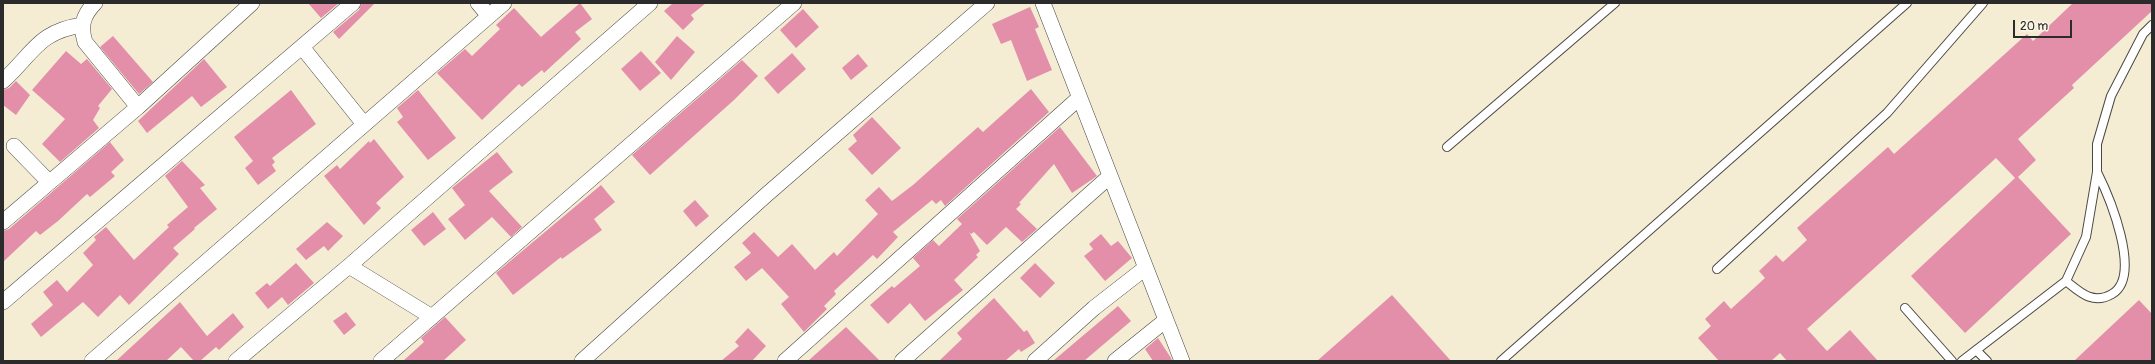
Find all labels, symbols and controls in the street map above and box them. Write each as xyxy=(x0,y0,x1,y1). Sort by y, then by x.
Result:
scale bar xyxy=(2015,12,2074,38)
text: 20 m xyxy=(2020,19,2048,34)

